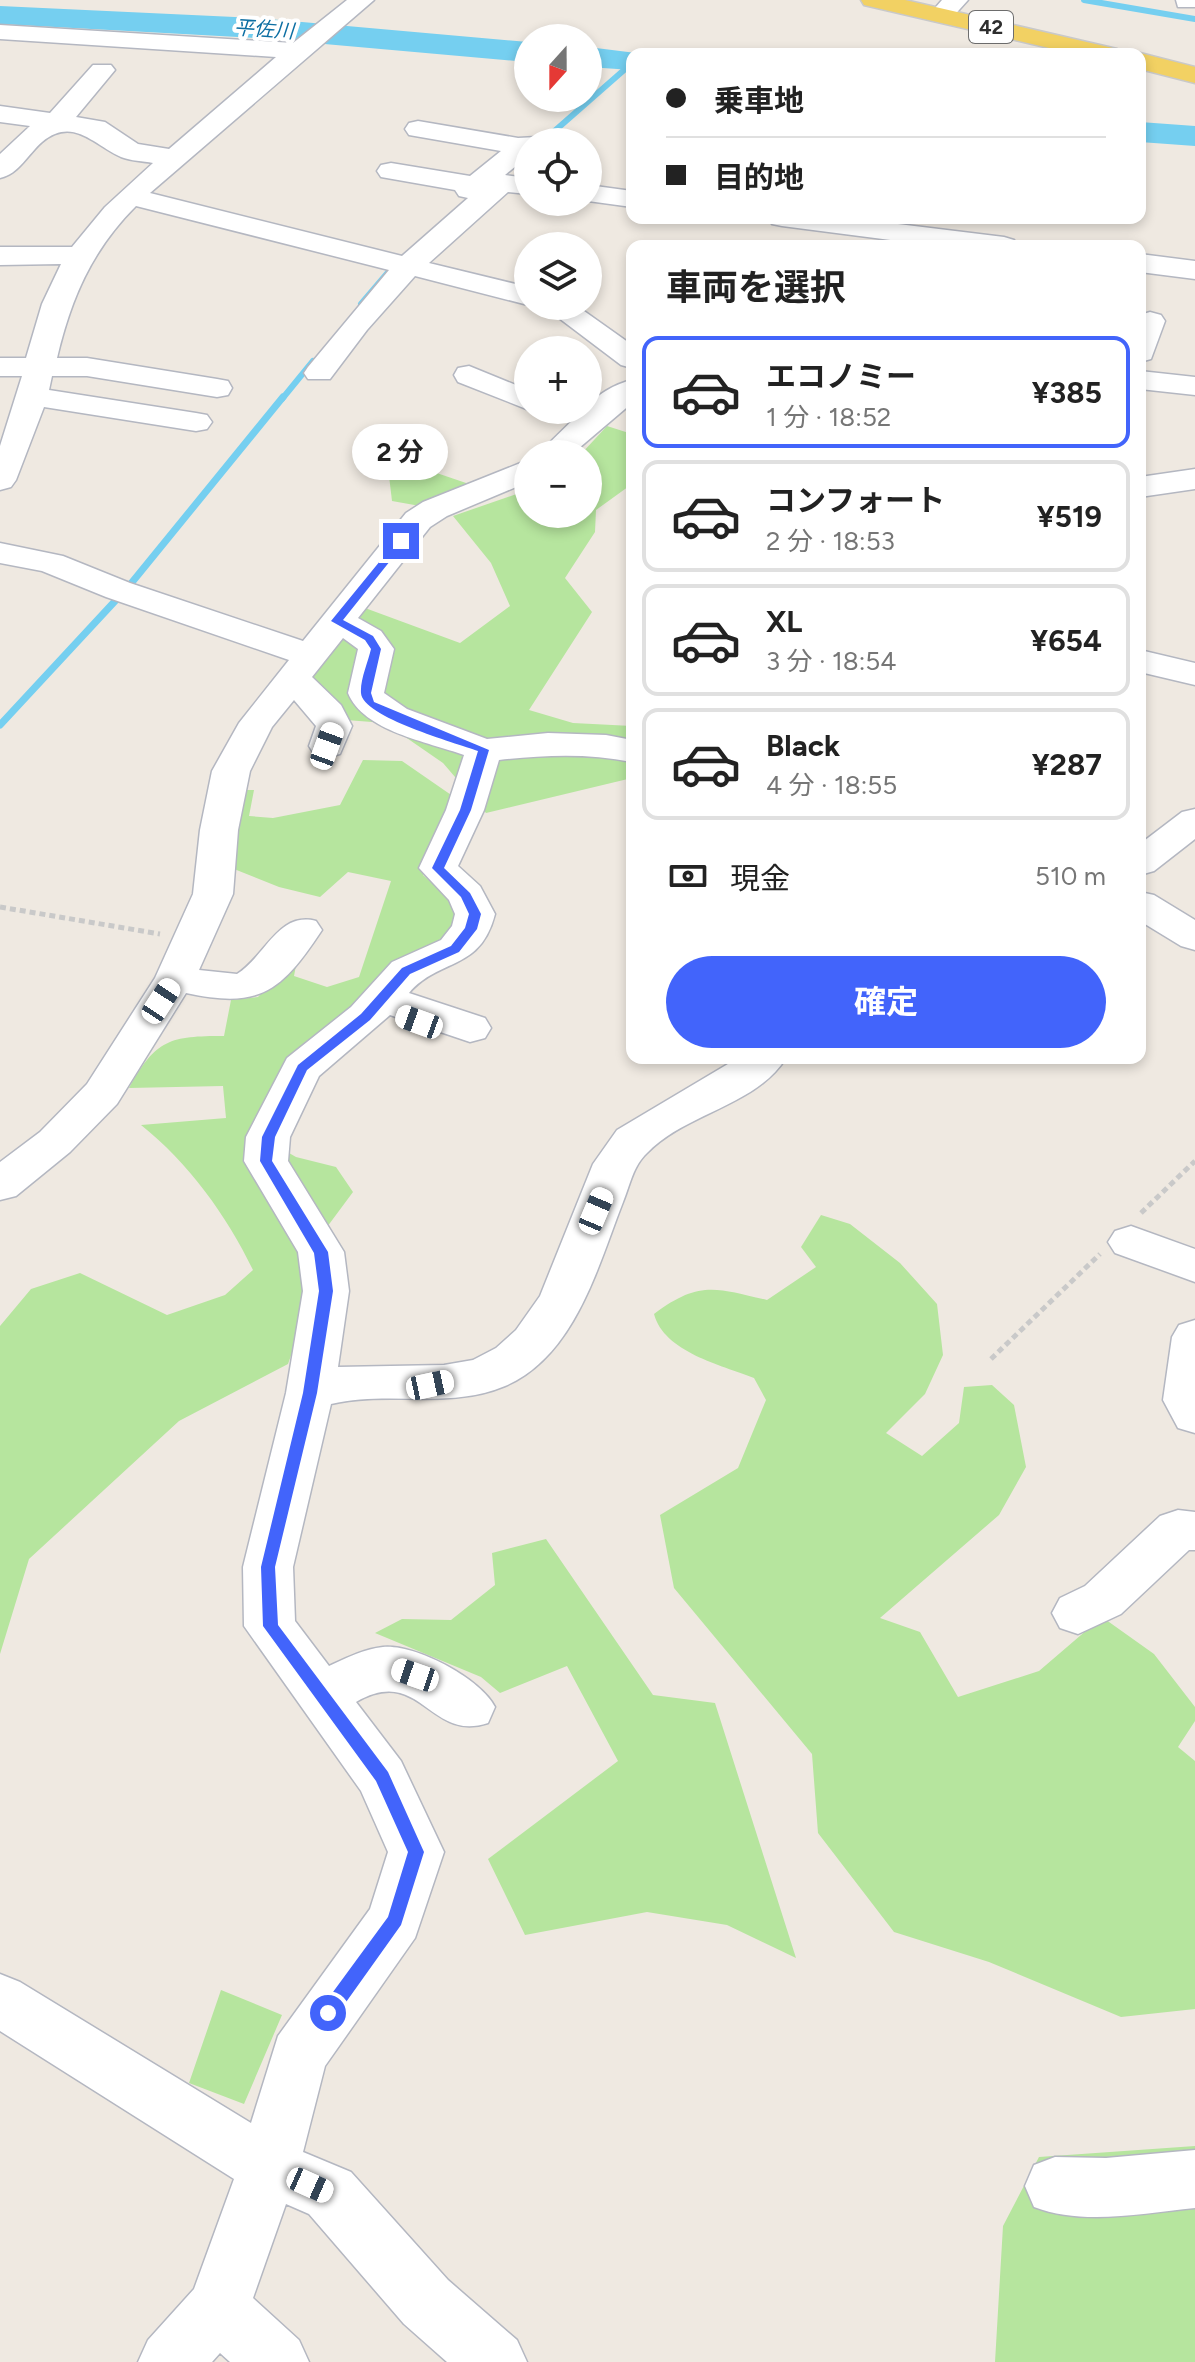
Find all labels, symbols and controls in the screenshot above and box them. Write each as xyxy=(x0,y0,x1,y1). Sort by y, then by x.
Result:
road number: 42 xyxy=(969,11,1013,43)
water label: 平佐川 xyxy=(233,15,297,43)
north arrow xyxy=(514,24,602,112)
map controls xyxy=(514,24,602,528)
text: 乗車地 xyxy=(714,82,804,119)
button: locate xyxy=(514,128,602,216)
text: 目的地 xyxy=(714,159,804,196)
button: layers xyxy=(514,232,602,320)
text: 車両を選択 xyxy=(666,266,846,309)
button: + xyxy=(514,336,602,424)
icon: car xyxy=(670,356,742,428)
text: エコノミー xyxy=(766,358,916,395)
text: ¥385 xyxy=(1032,374,1102,411)
text: 1 分 · 18:52 xyxy=(766,401,891,433)
callout: 2 分 xyxy=(353,425,449,481)
text: 2 分 xyxy=(376,436,424,468)
button: − xyxy=(514,440,602,528)
icon: car xyxy=(670,480,742,552)
text: コンフォート xyxy=(766,482,945,519)
text: ¥519 xyxy=(1037,498,1102,535)
route end xyxy=(383,523,419,559)
text: 2 分 · 18:53 xyxy=(766,525,895,557)
text: XL xyxy=(766,603,802,640)
icon: car xyxy=(670,604,742,676)
text: ¥654 xyxy=(1030,622,1102,659)
text: 3 分 · 18:54 xyxy=(766,645,896,677)
car xyxy=(308,719,346,773)
text: Black xyxy=(766,727,840,764)
icon: car xyxy=(670,728,742,800)
text: ¥287 xyxy=(1032,746,1102,783)
text: 4 分 · 18:55 xyxy=(766,769,897,801)
icon: cash xyxy=(666,854,710,898)
text: 現金 xyxy=(730,860,790,897)
text: 510 m xyxy=(1035,860,1106,892)
button: 確定 xyxy=(666,956,1106,1048)
car xyxy=(138,974,184,1028)
car xyxy=(392,1003,446,1041)
car xyxy=(576,1184,616,1238)
car xyxy=(404,1368,456,1402)
car xyxy=(388,1656,442,1694)
route start xyxy=(310,1995,346,2031)
car xyxy=(283,2164,337,2206)

